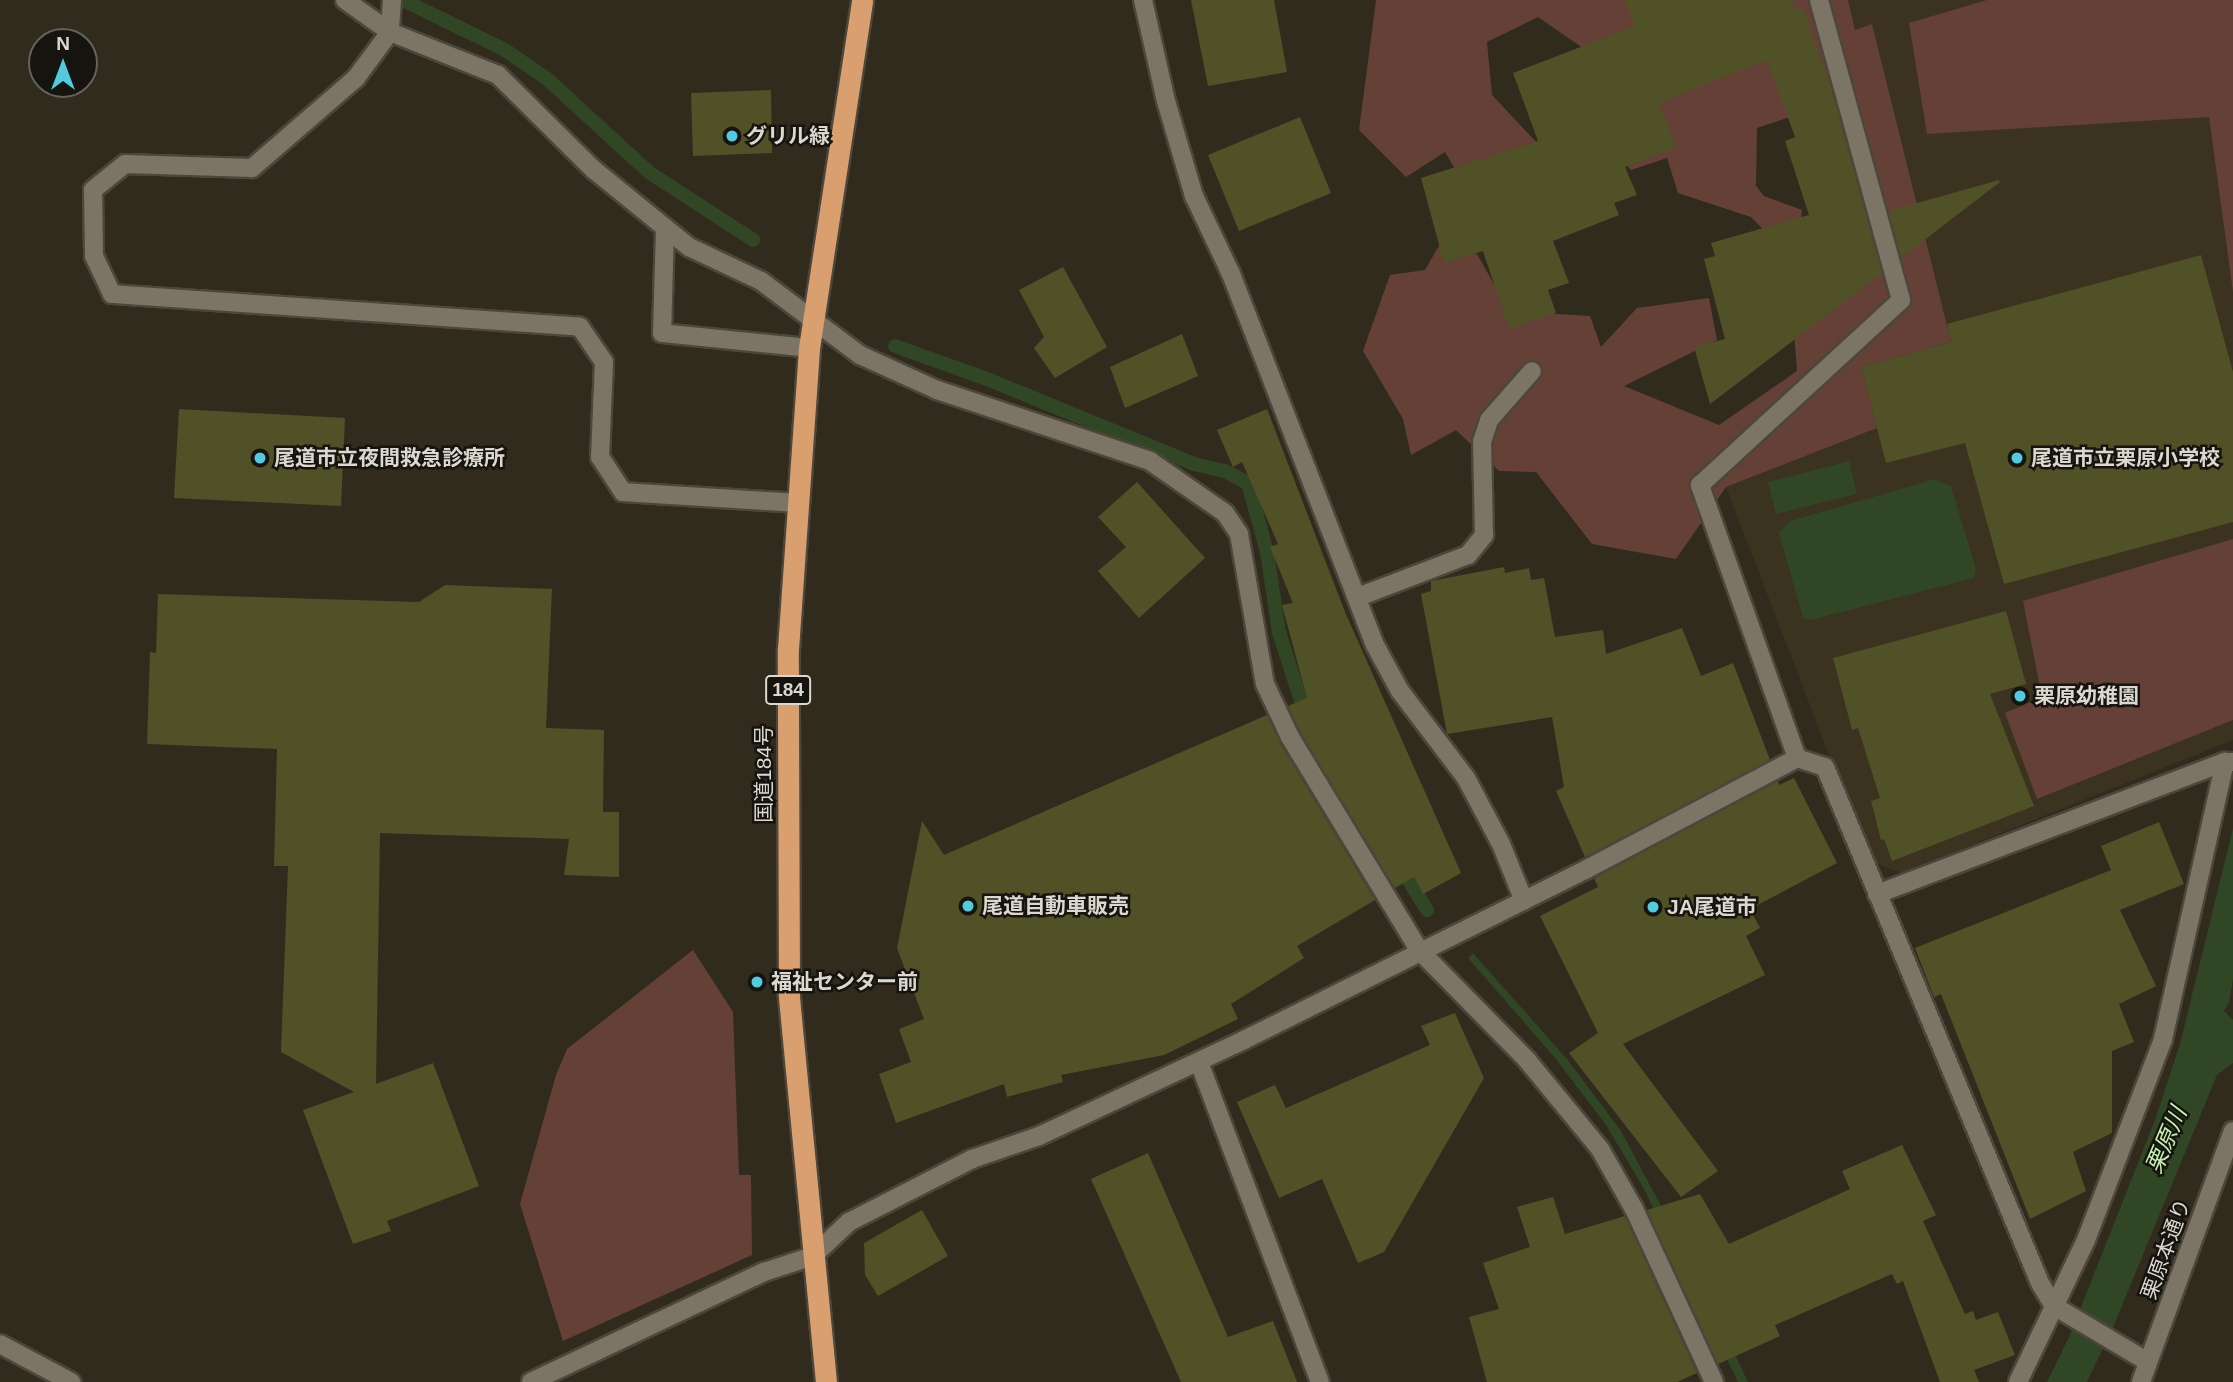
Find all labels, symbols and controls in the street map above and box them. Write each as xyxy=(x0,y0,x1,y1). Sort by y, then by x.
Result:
north arrow xyxy=(28,28,98,98)
text: N xyxy=(56,33,70,54)
place label: グリル緑 xyxy=(746,123,830,149)
marker: グリル緑 xyxy=(724,128,740,144)
place label: 尾道市立夜間救急診療所 xyxy=(274,445,505,471)
place label: 尾道市立栗原小学校 xyxy=(2031,445,2220,471)
marker: 尾道市立夜間救急診療所 xyxy=(252,450,268,466)
marker: 尾道市立栗原小学校 xyxy=(2009,450,2025,466)
road number: 184 xyxy=(764,674,812,706)
place label: 栗原幼稚園 xyxy=(2034,683,2139,709)
marker: 栗原幼稚園 xyxy=(2012,688,2028,704)
street label: 国道184号 xyxy=(751,725,777,823)
place label: 尾道自動車販売 xyxy=(982,893,1129,919)
place label: JA尾道市 xyxy=(1667,894,1757,920)
marker: 尾道自動車販売 xyxy=(960,898,976,914)
marker: JA尾道市 xyxy=(1645,899,1661,915)
place label: 福祉センター前 xyxy=(771,969,918,995)
marker: 福祉センター前 xyxy=(749,974,765,990)
water label: 栗原川 xyxy=(2140,1103,2192,1177)
street label: 栗原本通り xyxy=(2136,1195,2196,1303)

